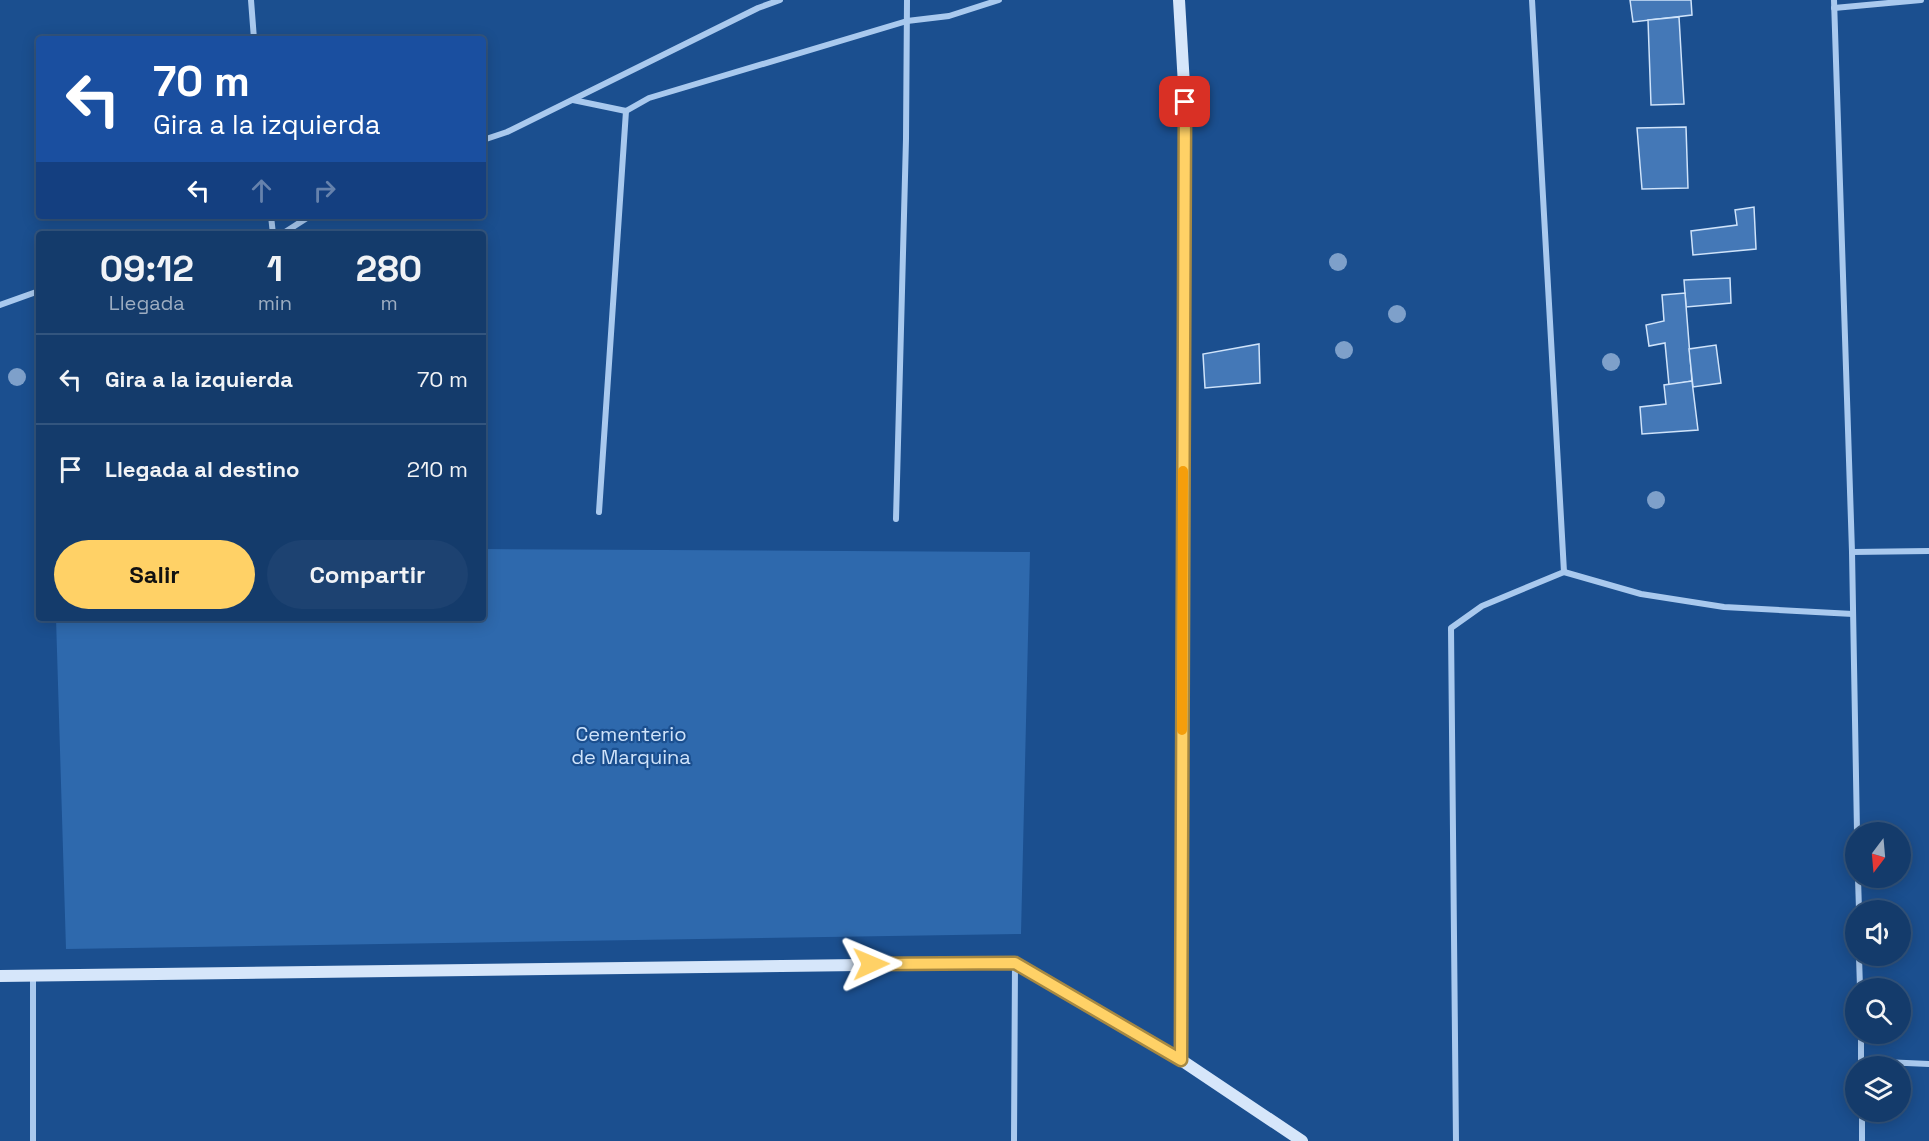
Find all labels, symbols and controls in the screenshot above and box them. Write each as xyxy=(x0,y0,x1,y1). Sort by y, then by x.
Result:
text: 70 m xyxy=(153,55,250,108)
icon: left xyxy=(54,60,132,138)
pin xyxy=(1159,76,1210,127)
icon: arrive xyxy=(1168,85,1201,118)
text: Gira a la izquierda xyxy=(153,107,380,142)
icon: left xyxy=(182,174,215,207)
icon: ahead xyxy=(245,174,278,207)
icon: right xyxy=(308,174,341,207)
text: 09:12 xyxy=(100,246,194,292)
text: 1 xyxy=(267,246,283,292)
text: 280 xyxy=(356,246,422,292)
text: Llegada xyxy=(109,290,185,316)
text: min xyxy=(258,290,292,316)
text: m xyxy=(380,290,398,316)
icon: left xyxy=(54,363,87,396)
text: Gira a la izquierda xyxy=(105,365,293,393)
text: 70 m xyxy=(417,365,468,393)
icon: arrive xyxy=(54,453,87,486)
text: Llegada al destino xyxy=(105,455,299,483)
text: 210 m xyxy=(407,455,468,483)
button: Salir xyxy=(54,540,255,609)
button: Compartir xyxy=(267,540,468,609)
park label: Cementerio de Marquina xyxy=(571,721,691,770)
north arrow xyxy=(1845,822,1911,888)
map controls xyxy=(1845,822,1911,1122)
button: sound xyxy=(1845,900,1911,966)
position arrow xyxy=(839,932,903,996)
button: search xyxy=(1845,978,1911,1044)
button: layers xyxy=(1845,1056,1911,1122)

